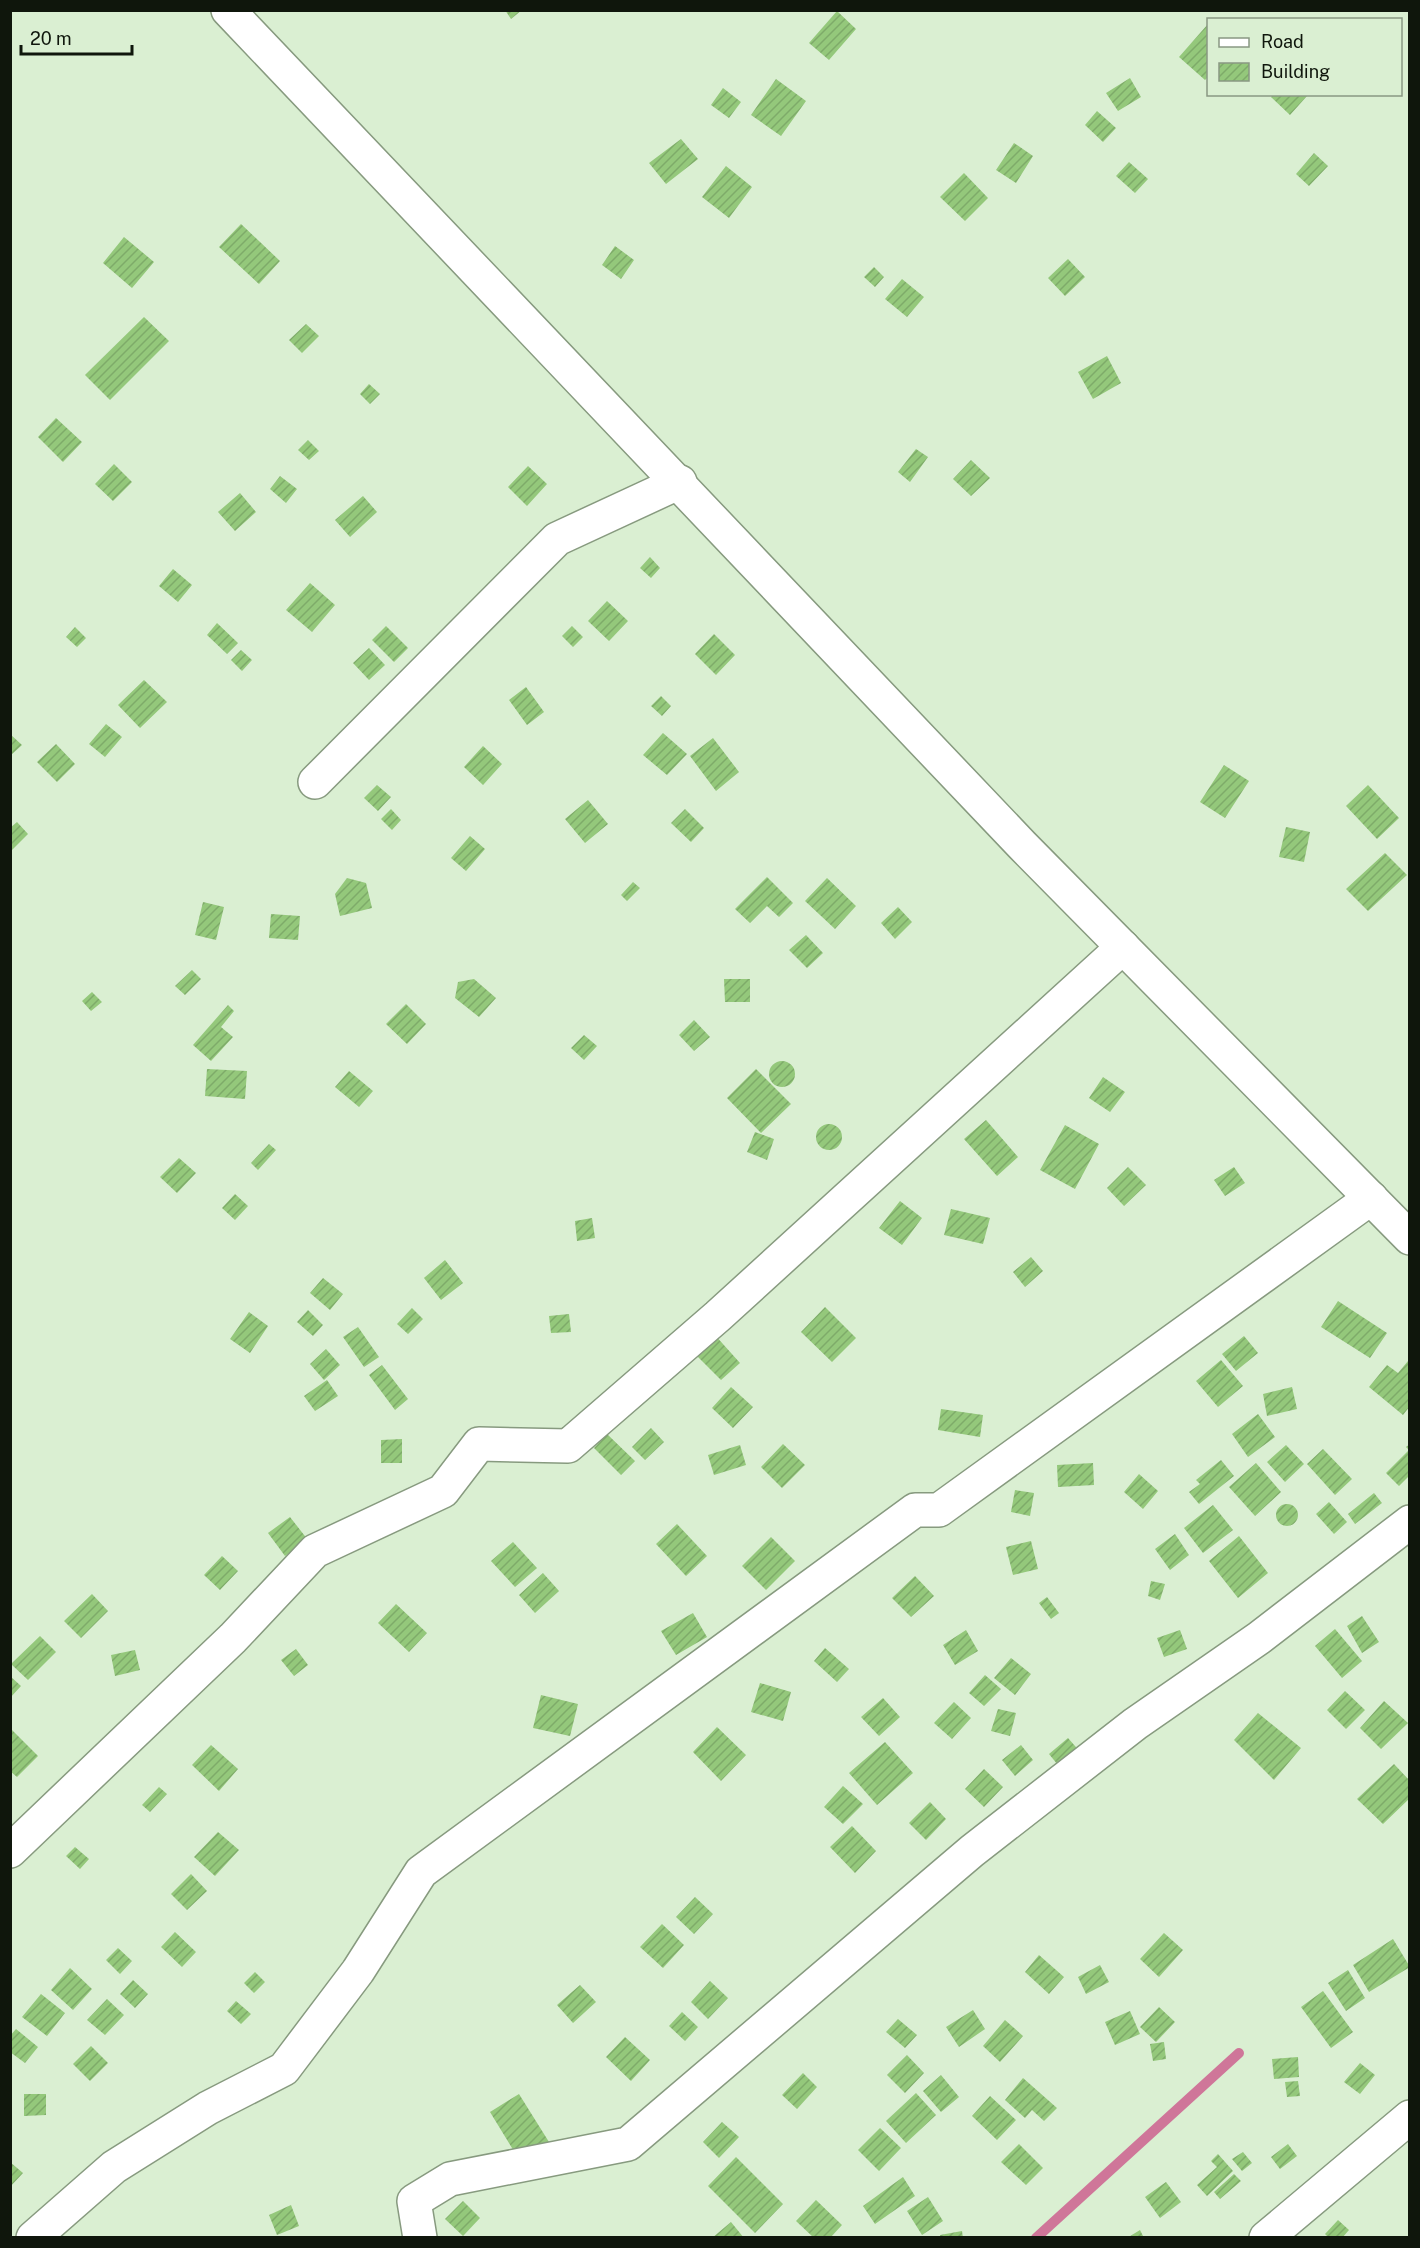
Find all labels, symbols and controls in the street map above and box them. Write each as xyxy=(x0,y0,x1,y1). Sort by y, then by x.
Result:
scale bar xyxy=(21,18,132,56)
legend xyxy=(1207,18,1402,96)
text: 20 m xyxy=(30,28,72,49)
text: Road xyxy=(1261,31,1304,52)
text: Building xyxy=(1261,61,1330,82)

